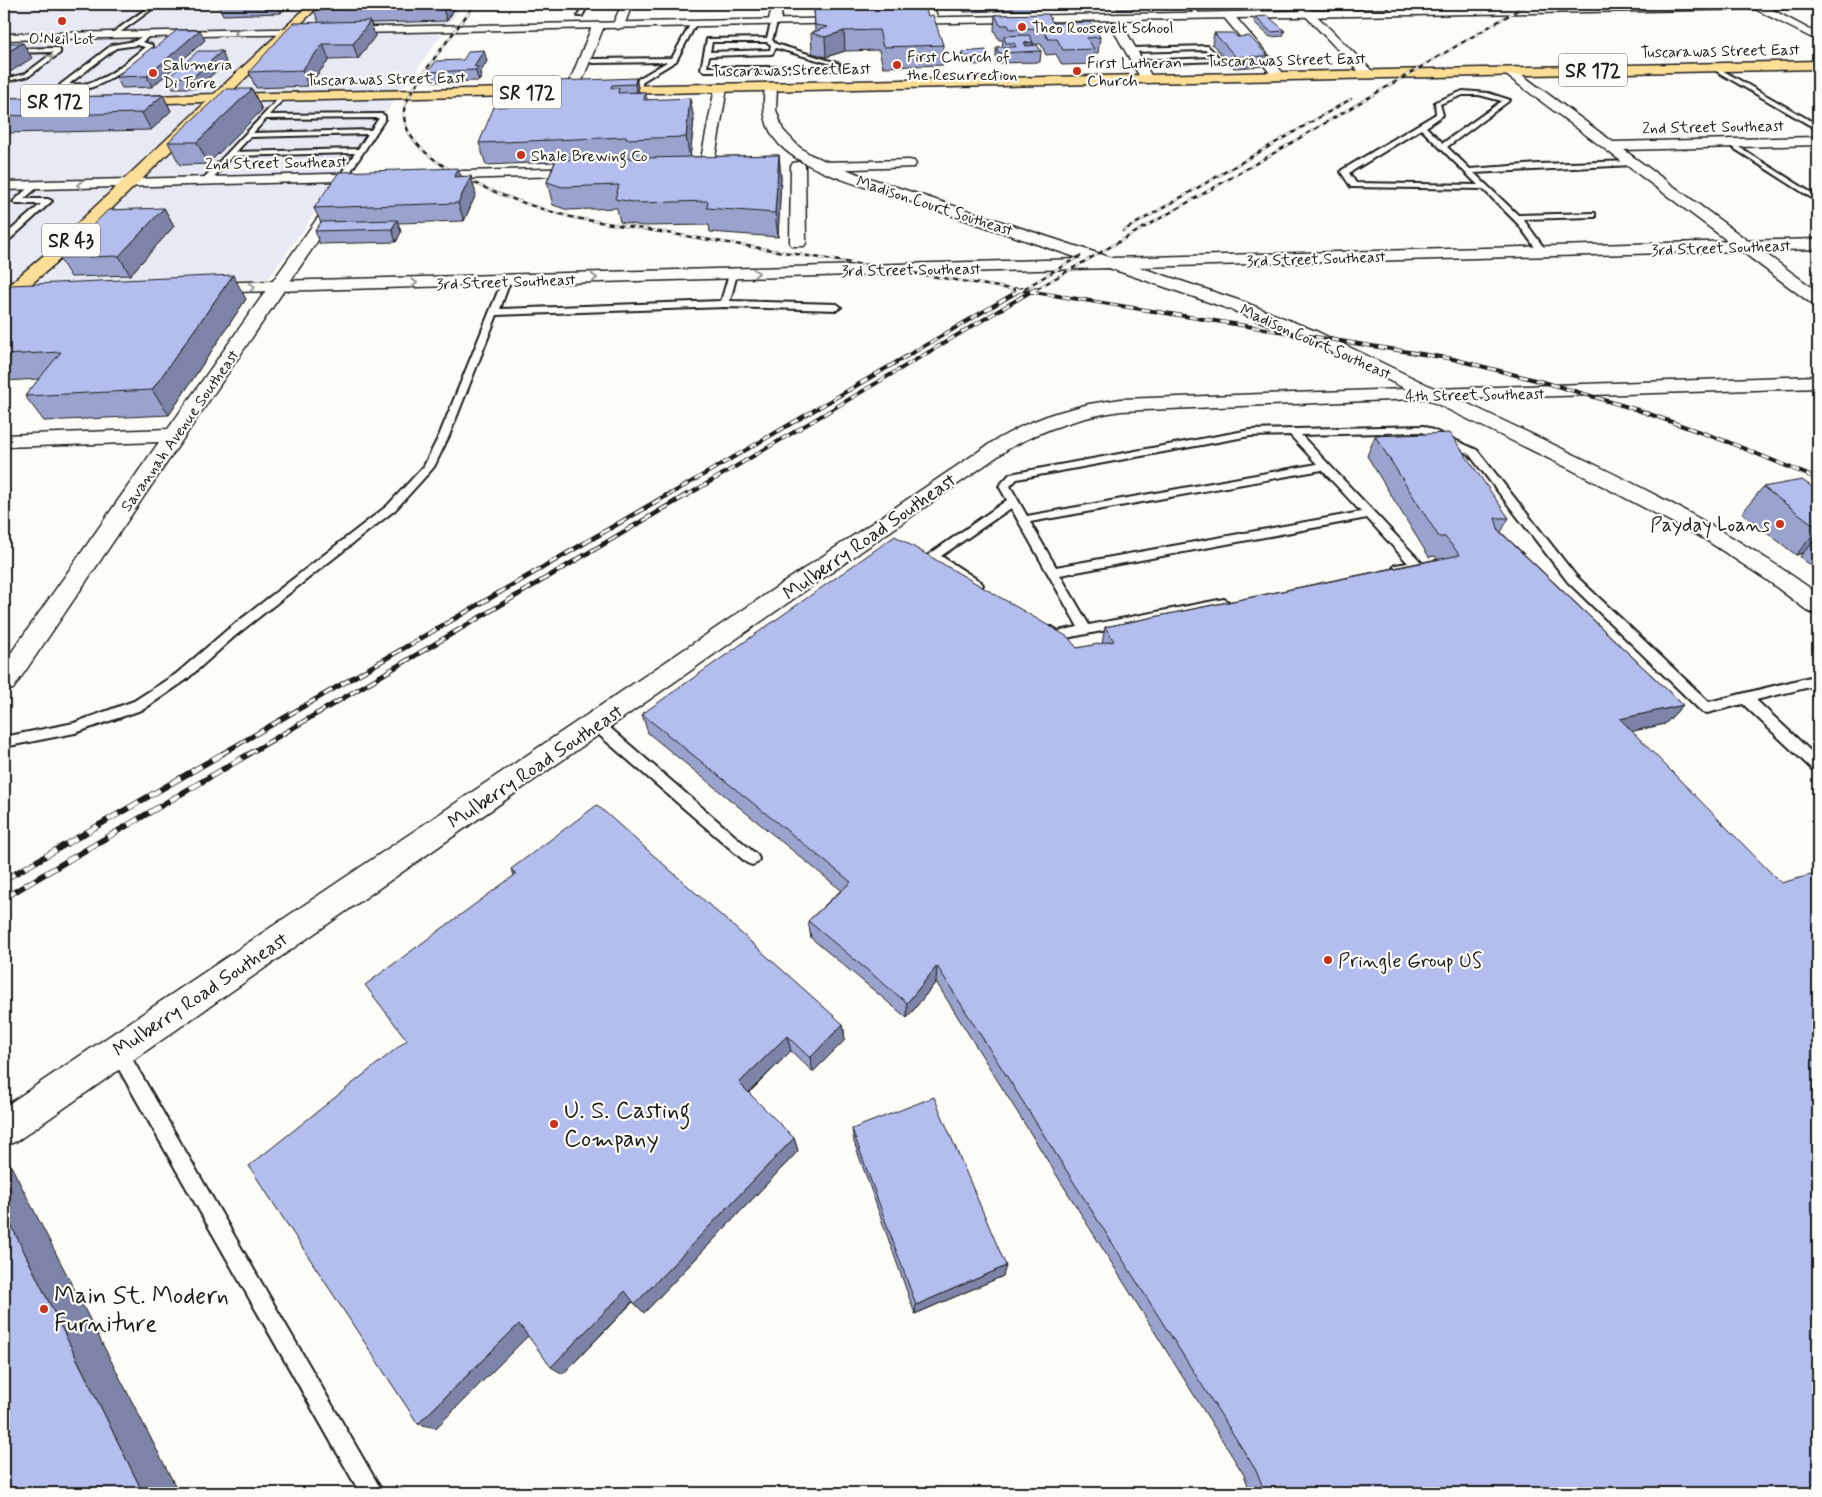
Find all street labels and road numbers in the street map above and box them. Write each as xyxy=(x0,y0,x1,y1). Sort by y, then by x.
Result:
street label: Tuscarawas Street East xyxy=(1640,40,1800,63)
street label: Tuscarawas Street East xyxy=(1206,49,1366,72)
road number: SR 172 xyxy=(1559,54,1627,86)
street label: Tuscarawas Street East xyxy=(711,59,871,82)
street label: Tuscarawas Street East xyxy=(306,68,466,91)
road number: SR 172 xyxy=(493,75,561,108)
road number: SR 172 xyxy=(21,84,89,118)
street label: 2nd Street Southeast xyxy=(1642,116,1784,139)
street label: 2nd Street Southeast xyxy=(205,152,347,175)
street label: Madison Court Southeast xyxy=(854,171,1016,242)
road number: SR 43 xyxy=(42,224,100,256)
street label: 3rd Street Southeast xyxy=(1651,236,1791,261)
street label: 3rd Street Southeast xyxy=(1246,247,1386,272)
street label: 3rd Street Southeast xyxy=(841,259,981,282)
street label: 3rd Street Southeast xyxy=(436,270,576,295)
street label: Madison Court Southeast xyxy=(1236,300,1394,385)
street label: Savannah Avenue Southeast xyxy=(116,346,244,516)
street label: 4th Street Southeast xyxy=(1405,384,1545,407)
street label: Mulberry Road Southeast xyxy=(778,467,962,607)
street label: Mulberry Road Southeast xyxy=(443,698,629,836)
street label: Mulberry Road Southeast xyxy=(108,926,294,1064)

